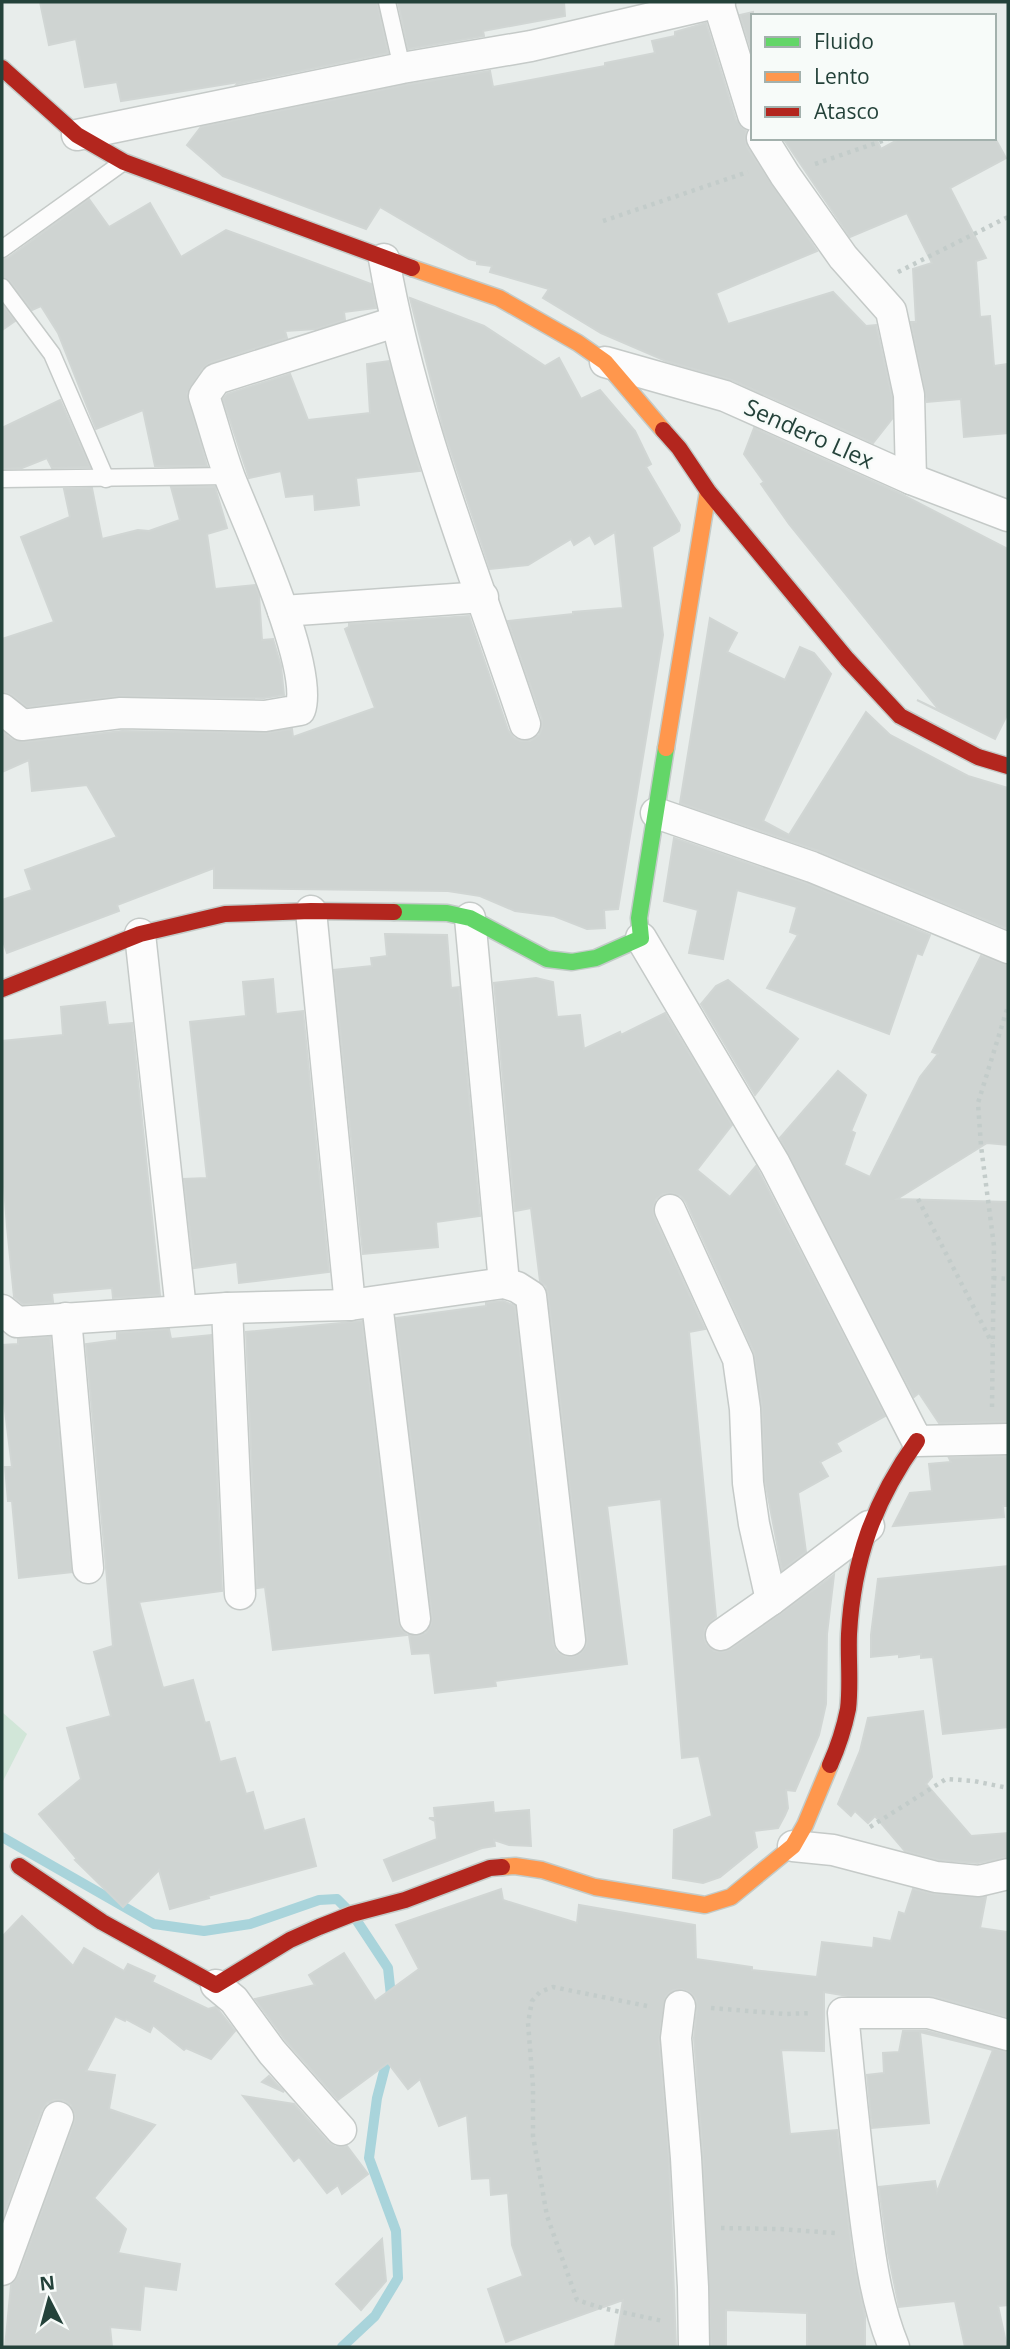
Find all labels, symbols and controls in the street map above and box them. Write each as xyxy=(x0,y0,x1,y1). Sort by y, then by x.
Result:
legend xyxy=(751,14,996,140)
text: Fluido xyxy=(814,27,874,55)
text: Lento xyxy=(814,62,870,90)
text: Atasco xyxy=(814,97,879,125)
street label: Sendero Llex xyxy=(740,390,879,476)
north arrow xyxy=(14,2265,84,2335)
text: N xyxy=(38,2269,56,2297)

